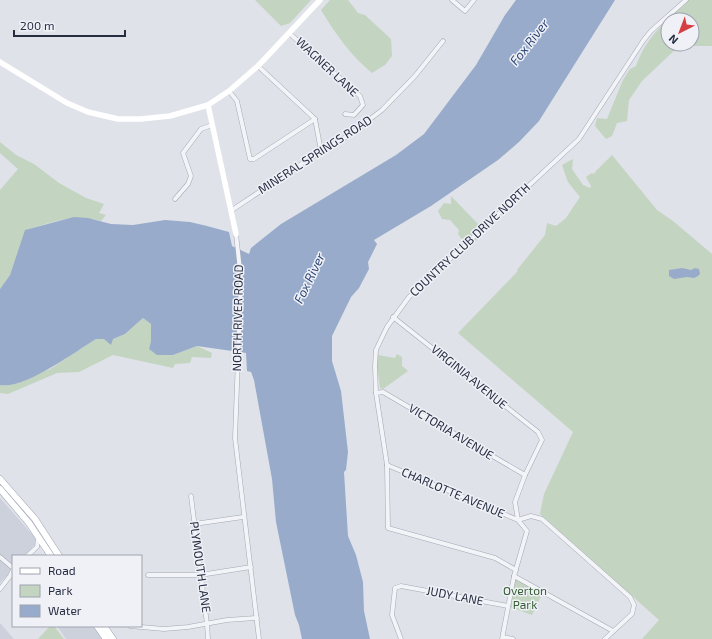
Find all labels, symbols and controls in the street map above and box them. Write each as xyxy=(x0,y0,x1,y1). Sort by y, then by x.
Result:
scale bar xyxy=(14,12,125,38)
north arrow xyxy=(660,12,700,52)
water label: Fox River xyxy=(506,15,552,68)
text: 200 m xyxy=(20,18,54,32)
text: N xyxy=(666,32,680,47)
street label: WAGNER LANE xyxy=(294,34,362,99)
street label: MINERAL SPRINGS ROAD xyxy=(255,112,374,196)
street label: COUNTRY CLUB DRIVE NORTH xyxy=(406,180,532,299)
water label: Fox River xyxy=(290,249,328,306)
street label: NORTH RIVER ROAD xyxy=(229,264,245,372)
street label: VIRGINIA AVENUE xyxy=(429,341,511,411)
street label: VICTORIA AVENUE xyxy=(407,400,497,462)
street label: CHARLOTTE AVENUE xyxy=(400,464,507,520)
street label: PLYMOUTH LANE xyxy=(188,520,214,614)
legend xyxy=(12,555,142,627)
text: Road xyxy=(48,563,76,577)
text: Park xyxy=(48,583,73,597)
street label: JUDY LANE xyxy=(425,583,485,607)
park label: Overton Park xyxy=(503,583,547,611)
text: Water xyxy=(48,603,82,617)

